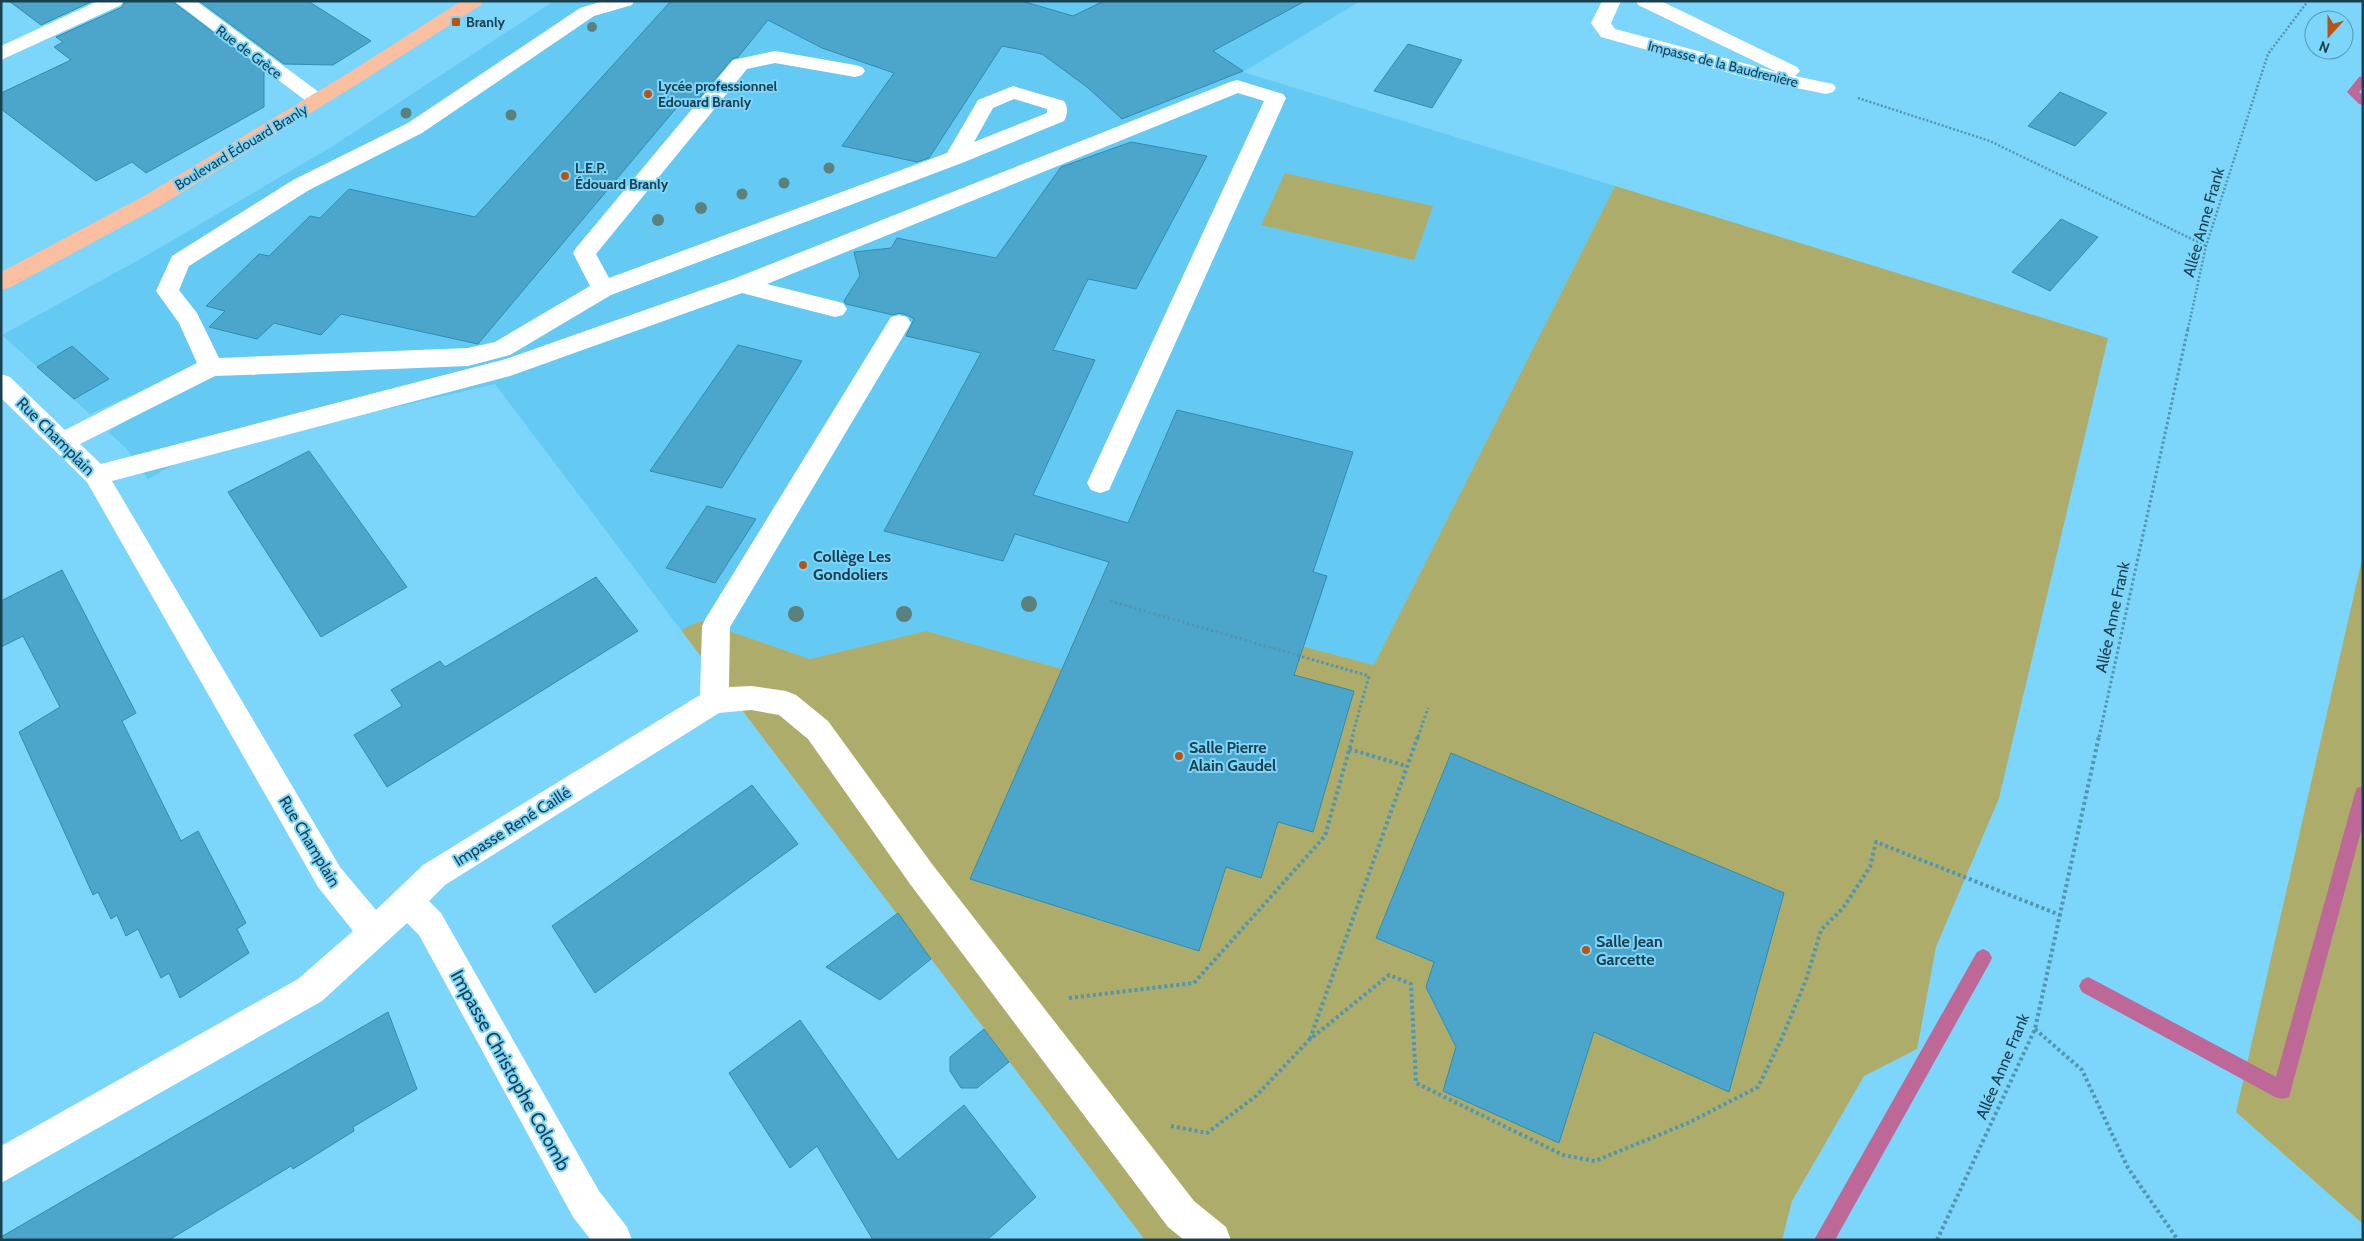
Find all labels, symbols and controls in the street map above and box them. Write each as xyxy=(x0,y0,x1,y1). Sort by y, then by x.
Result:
north arrow xyxy=(2304,10,2354,60)
place label: Branly xyxy=(466,13,506,31)
marker: Branly xyxy=(450,16,462,28)
street label: Rue de Grèce xyxy=(212,21,286,83)
street label: Impasse de la Baudrenière xyxy=(1646,37,1800,91)
text: N xyxy=(2316,37,2332,57)
place label: Lycée professionnel Edouard Branly xyxy=(658,77,777,111)
marker: Lycée professionnel Edouard Branly xyxy=(642,88,654,100)
street label: Boulevard Édouard Branly xyxy=(171,100,311,194)
place label: L.E.P. Édouard Branly xyxy=(575,159,669,193)
street label: Allée Anne Frank xyxy=(2179,164,2228,279)
marker: L.E.P. Édouard Branly xyxy=(559,170,571,182)
street label: Rue Champlain xyxy=(13,393,99,479)
place label: Collège Les Gondoliers xyxy=(813,547,891,584)
marker: Collège Les Gondoliers xyxy=(797,559,809,571)
street label: Allée Anne Frank xyxy=(2091,559,2134,674)
place label: Salle Pierre Alain Gaudel xyxy=(1189,738,1276,775)
marker: Salle Pierre Alain Gaudel xyxy=(1173,750,1185,762)
street label: Impasse René Caillé xyxy=(450,783,574,870)
street label: Rue Champlain xyxy=(275,792,344,890)
place label: Salle Jean Garcette xyxy=(1596,932,1663,969)
marker: Salle Jean Garcette xyxy=(1580,944,1592,956)
street label: Impasse Christophe Colomb xyxy=(446,966,575,1175)
street label: Allée Anne Frank xyxy=(1972,1010,2034,1122)

